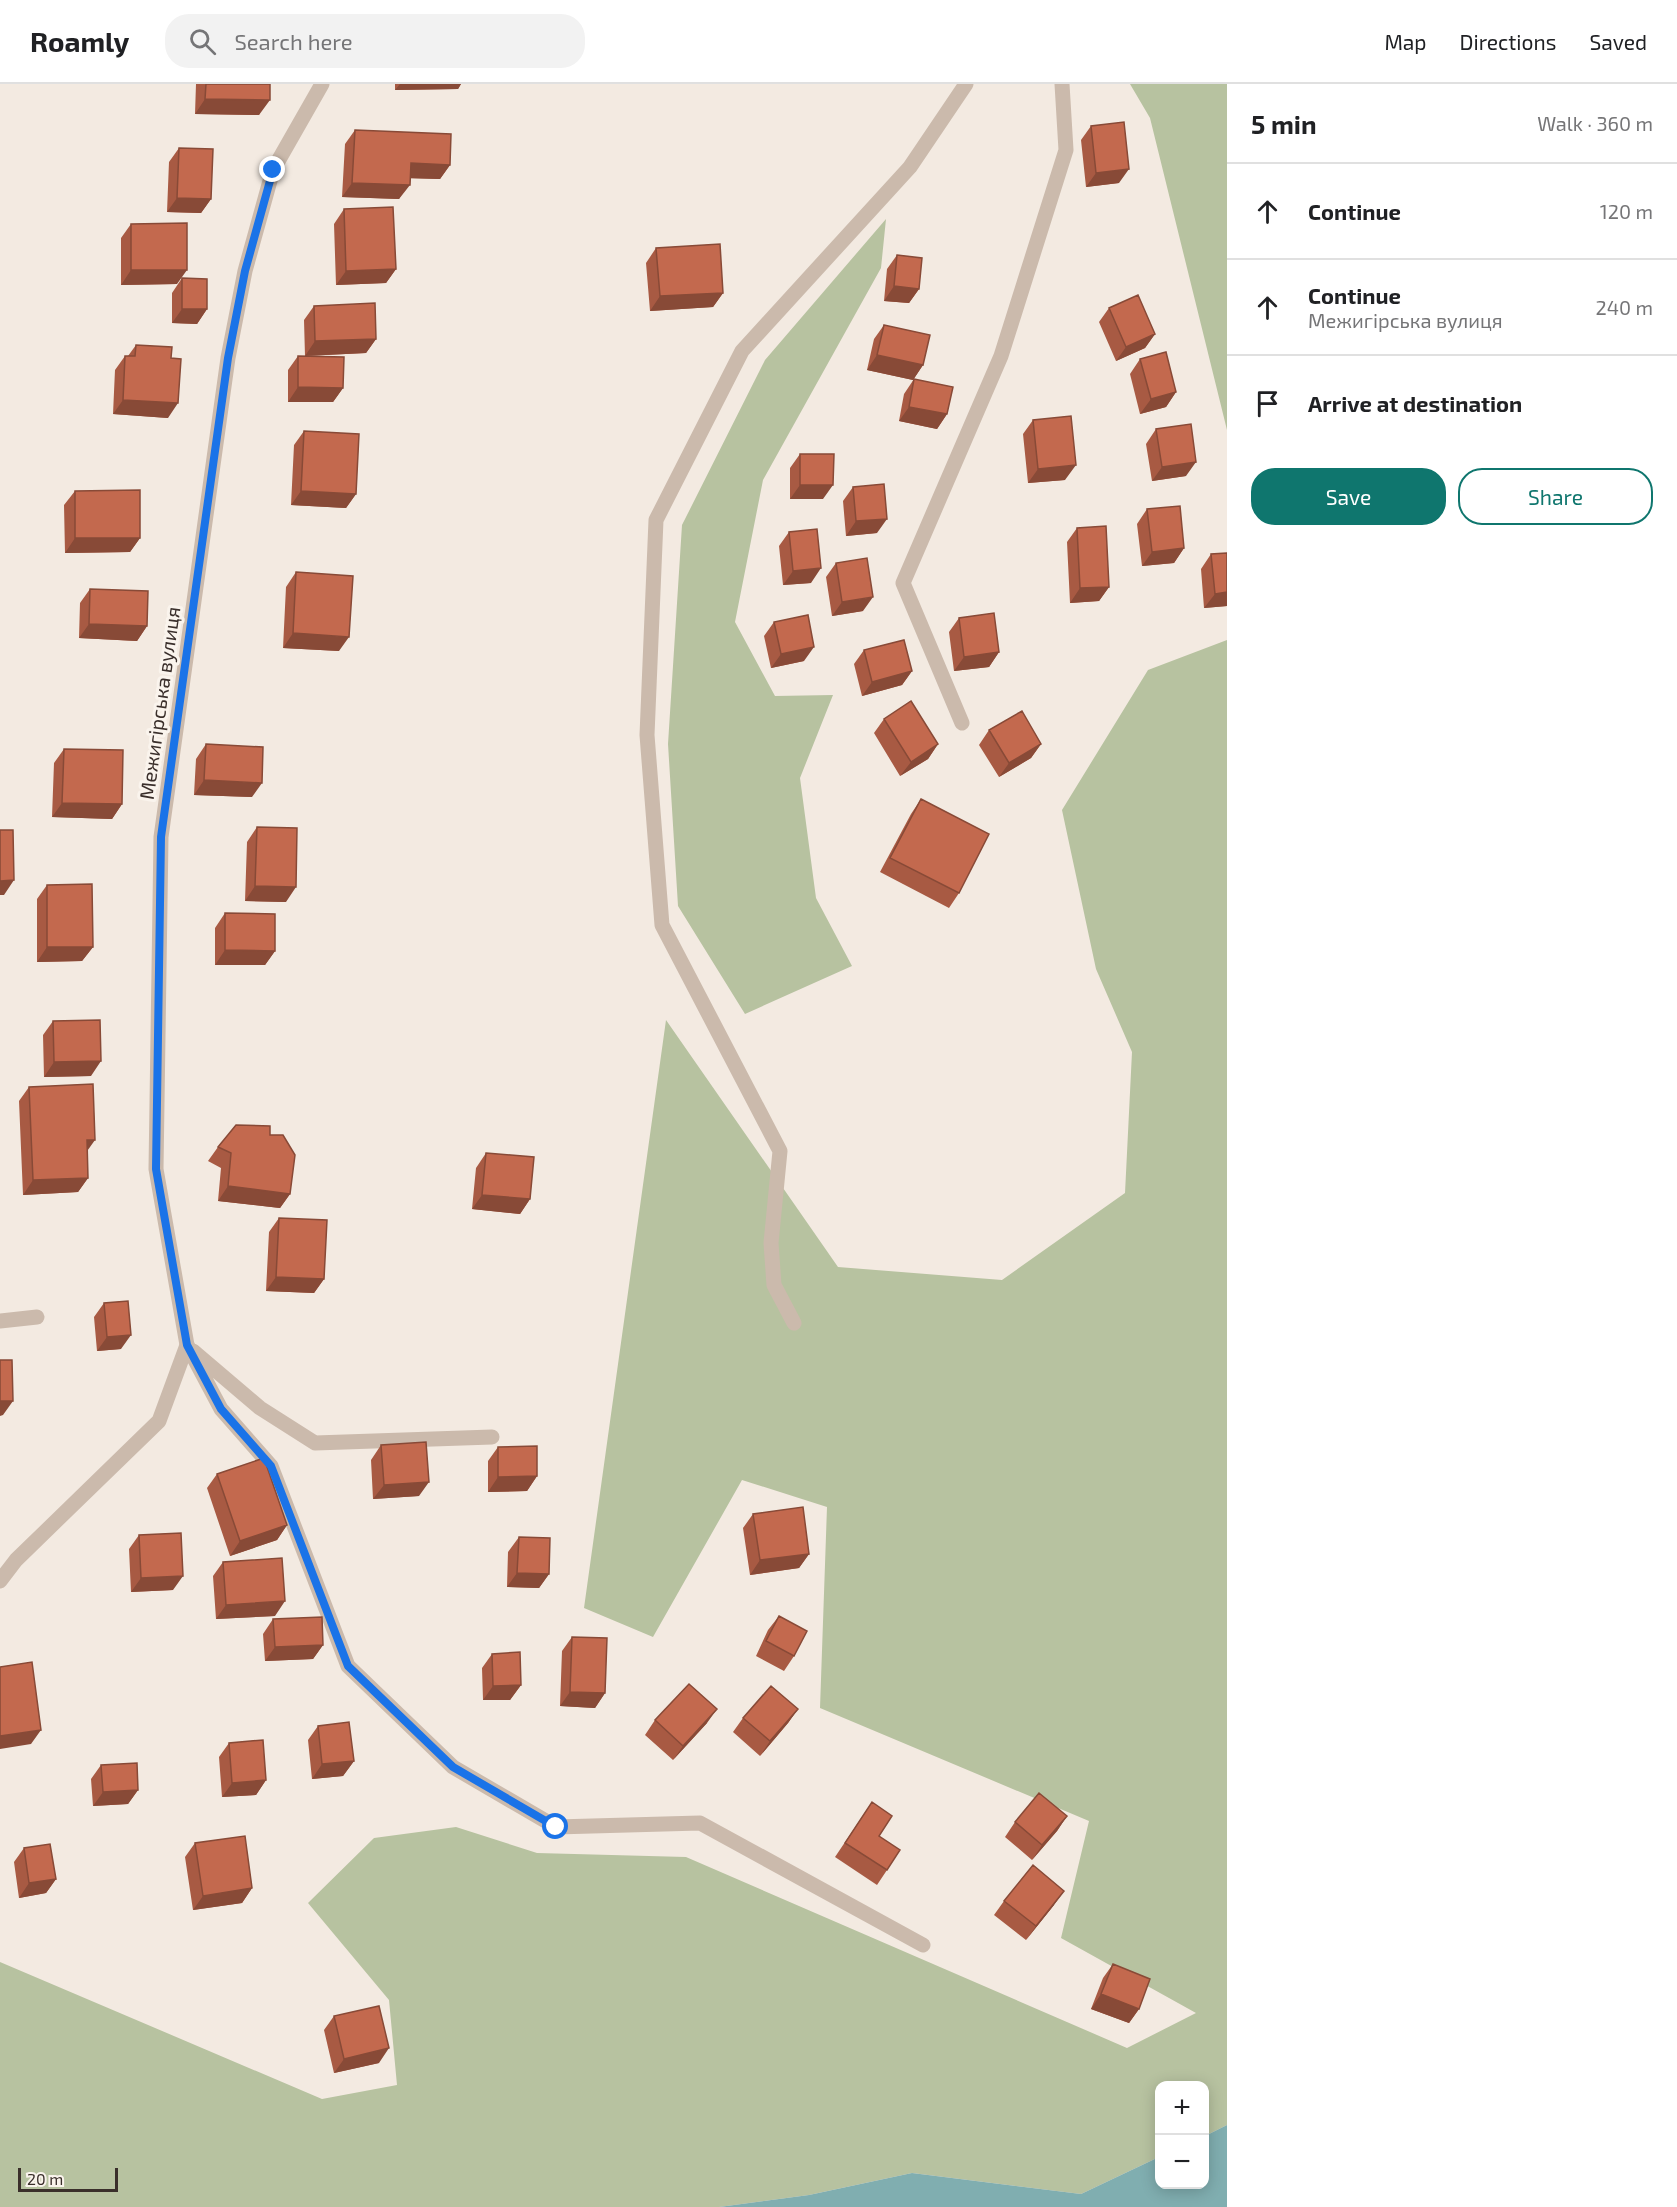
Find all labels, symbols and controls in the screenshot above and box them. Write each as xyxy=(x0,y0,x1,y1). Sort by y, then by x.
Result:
search box xyxy=(165,14,585,68)
text: Roamly xyxy=(30,24,129,58)
icon: search xyxy=(186,25,219,58)
text: Search here xyxy=(234,28,353,54)
text: Map xyxy=(1384,29,1427,54)
text: Directions xyxy=(1460,29,1556,54)
text: Saved xyxy=(1589,29,1647,54)
text: 5 min xyxy=(1251,108,1317,139)
text: Walk · 360 m xyxy=(1537,111,1653,135)
route end xyxy=(259,156,285,182)
icon: ahead xyxy=(1251,195,1284,228)
text: Continue xyxy=(1308,198,1401,224)
text: 120 m xyxy=(1600,199,1653,223)
text: Continue xyxy=(1308,282,1401,308)
icon: ahead xyxy=(1251,291,1284,324)
text: 240 m xyxy=(1595,295,1653,319)
text: Межигірська вулиця xyxy=(1308,308,1503,332)
icon: arrive xyxy=(1251,387,1284,420)
text: Arrive at destination xyxy=(1308,390,1522,416)
button: Save xyxy=(1251,468,1446,525)
button: Share xyxy=(1458,468,1653,525)
street label: Межигірська вулиця xyxy=(134,605,185,801)
route start xyxy=(542,1813,568,1839)
map controls xyxy=(1155,2081,1209,2189)
button: + xyxy=(1155,2081,1209,2135)
button: − xyxy=(1155,2135,1209,2189)
scale bar xyxy=(18,2165,118,2192)
text: 20 m xyxy=(27,2169,63,2188)

